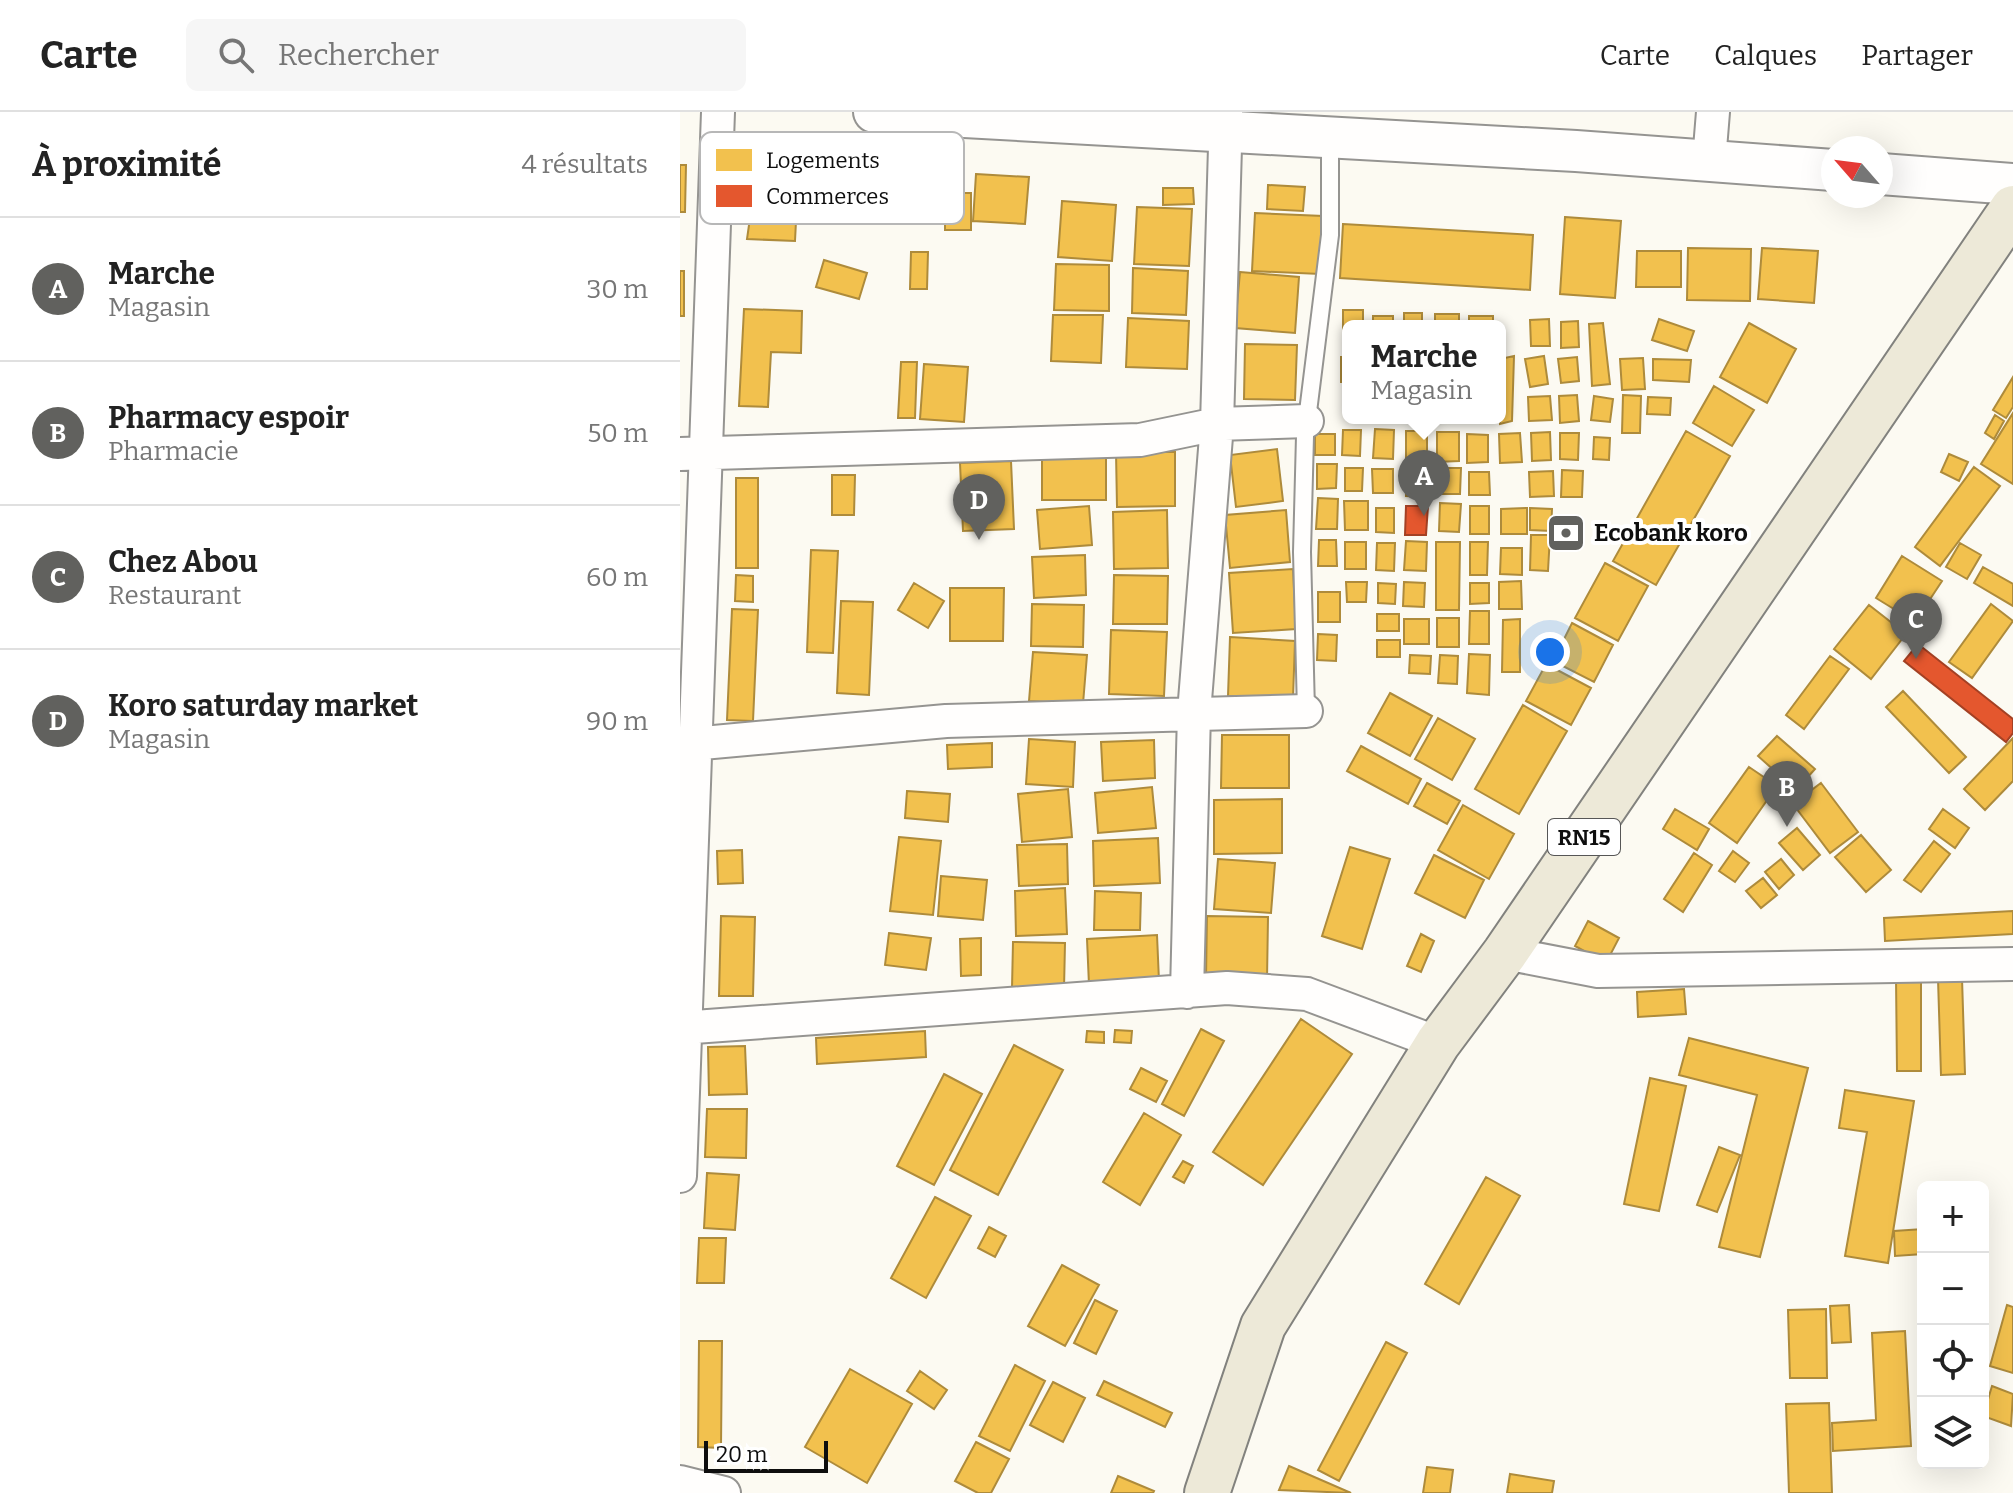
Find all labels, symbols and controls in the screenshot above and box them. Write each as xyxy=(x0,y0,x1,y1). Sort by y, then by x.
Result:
search box xyxy=(186,19,746,91)
text: Carte xyxy=(40,32,138,78)
icon: search xyxy=(214,33,258,77)
text: Rechercher xyxy=(278,37,439,73)
text: Carte xyxy=(1600,39,1670,72)
text: Calques xyxy=(1714,39,1817,72)
text: Partager xyxy=(1861,39,1973,72)
legend xyxy=(700,132,964,224)
north arrow xyxy=(1821,136,1893,208)
text: À proximité xyxy=(32,144,222,185)
text: Logements xyxy=(766,147,880,174)
text: 4 résultats xyxy=(521,149,648,180)
text: Commerces xyxy=(766,183,889,210)
text: Marche xyxy=(108,256,215,292)
text: A xyxy=(49,274,67,305)
text: 30 m xyxy=(587,274,648,305)
text: Magasin xyxy=(108,292,210,323)
popup xyxy=(1342,320,1506,424)
text: Marche xyxy=(1371,339,1477,375)
text: Magasin xyxy=(1371,375,1473,406)
text: Pharmacy espoir xyxy=(108,400,349,436)
text: B xyxy=(50,418,66,449)
text: 50 m xyxy=(587,418,648,449)
text: Pharmacie xyxy=(108,436,239,467)
pin: A xyxy=(1398,450,1450,516)
pin: D xyxy=(953,474,1005,540)
bank icon: Ecobank koro xyxy=(1545,512,1587,554)
place label: Ecobank koro xyxy=(1594,519,1748,547)
text: Chez Abou xyxy=(108,544,258,580)
text: C xyxy=(50,562,66,593)
text: 60 m xyxy=(586,562,648,593)
text: Restaurant xyxy=(108,580,241,611)
pin: C xyxy=(1890,593,1942,659)
your location xyxy=(1530,632,1570,672)
text: Koro saturday market xyxy=(108,688,418,724)
text: D xyxy=(49,706,67,737)
text: 90 m xyxy=(586,706,648,737)
text: Magasin xyxy=(108,724,210,755)
pin: B xyxy=(1761,761,1813,827)
road number: RN15 xyxy=(1548,819,1620,855)
map controls xyxy=(1917,1181,1989,1469)
button: + xyxy=(1917,1181,1989,1253)
button: − xyxy=(1917,1253,1989,1325)
button: locate xyxy=(1917,1325,1989,1397)
button: layers xyxy=(1917,1397,1989,1469)
scale bar xyxy=(704,1437,828,1473)
text: 20 m xyxy=(716,1441,767,1468)

